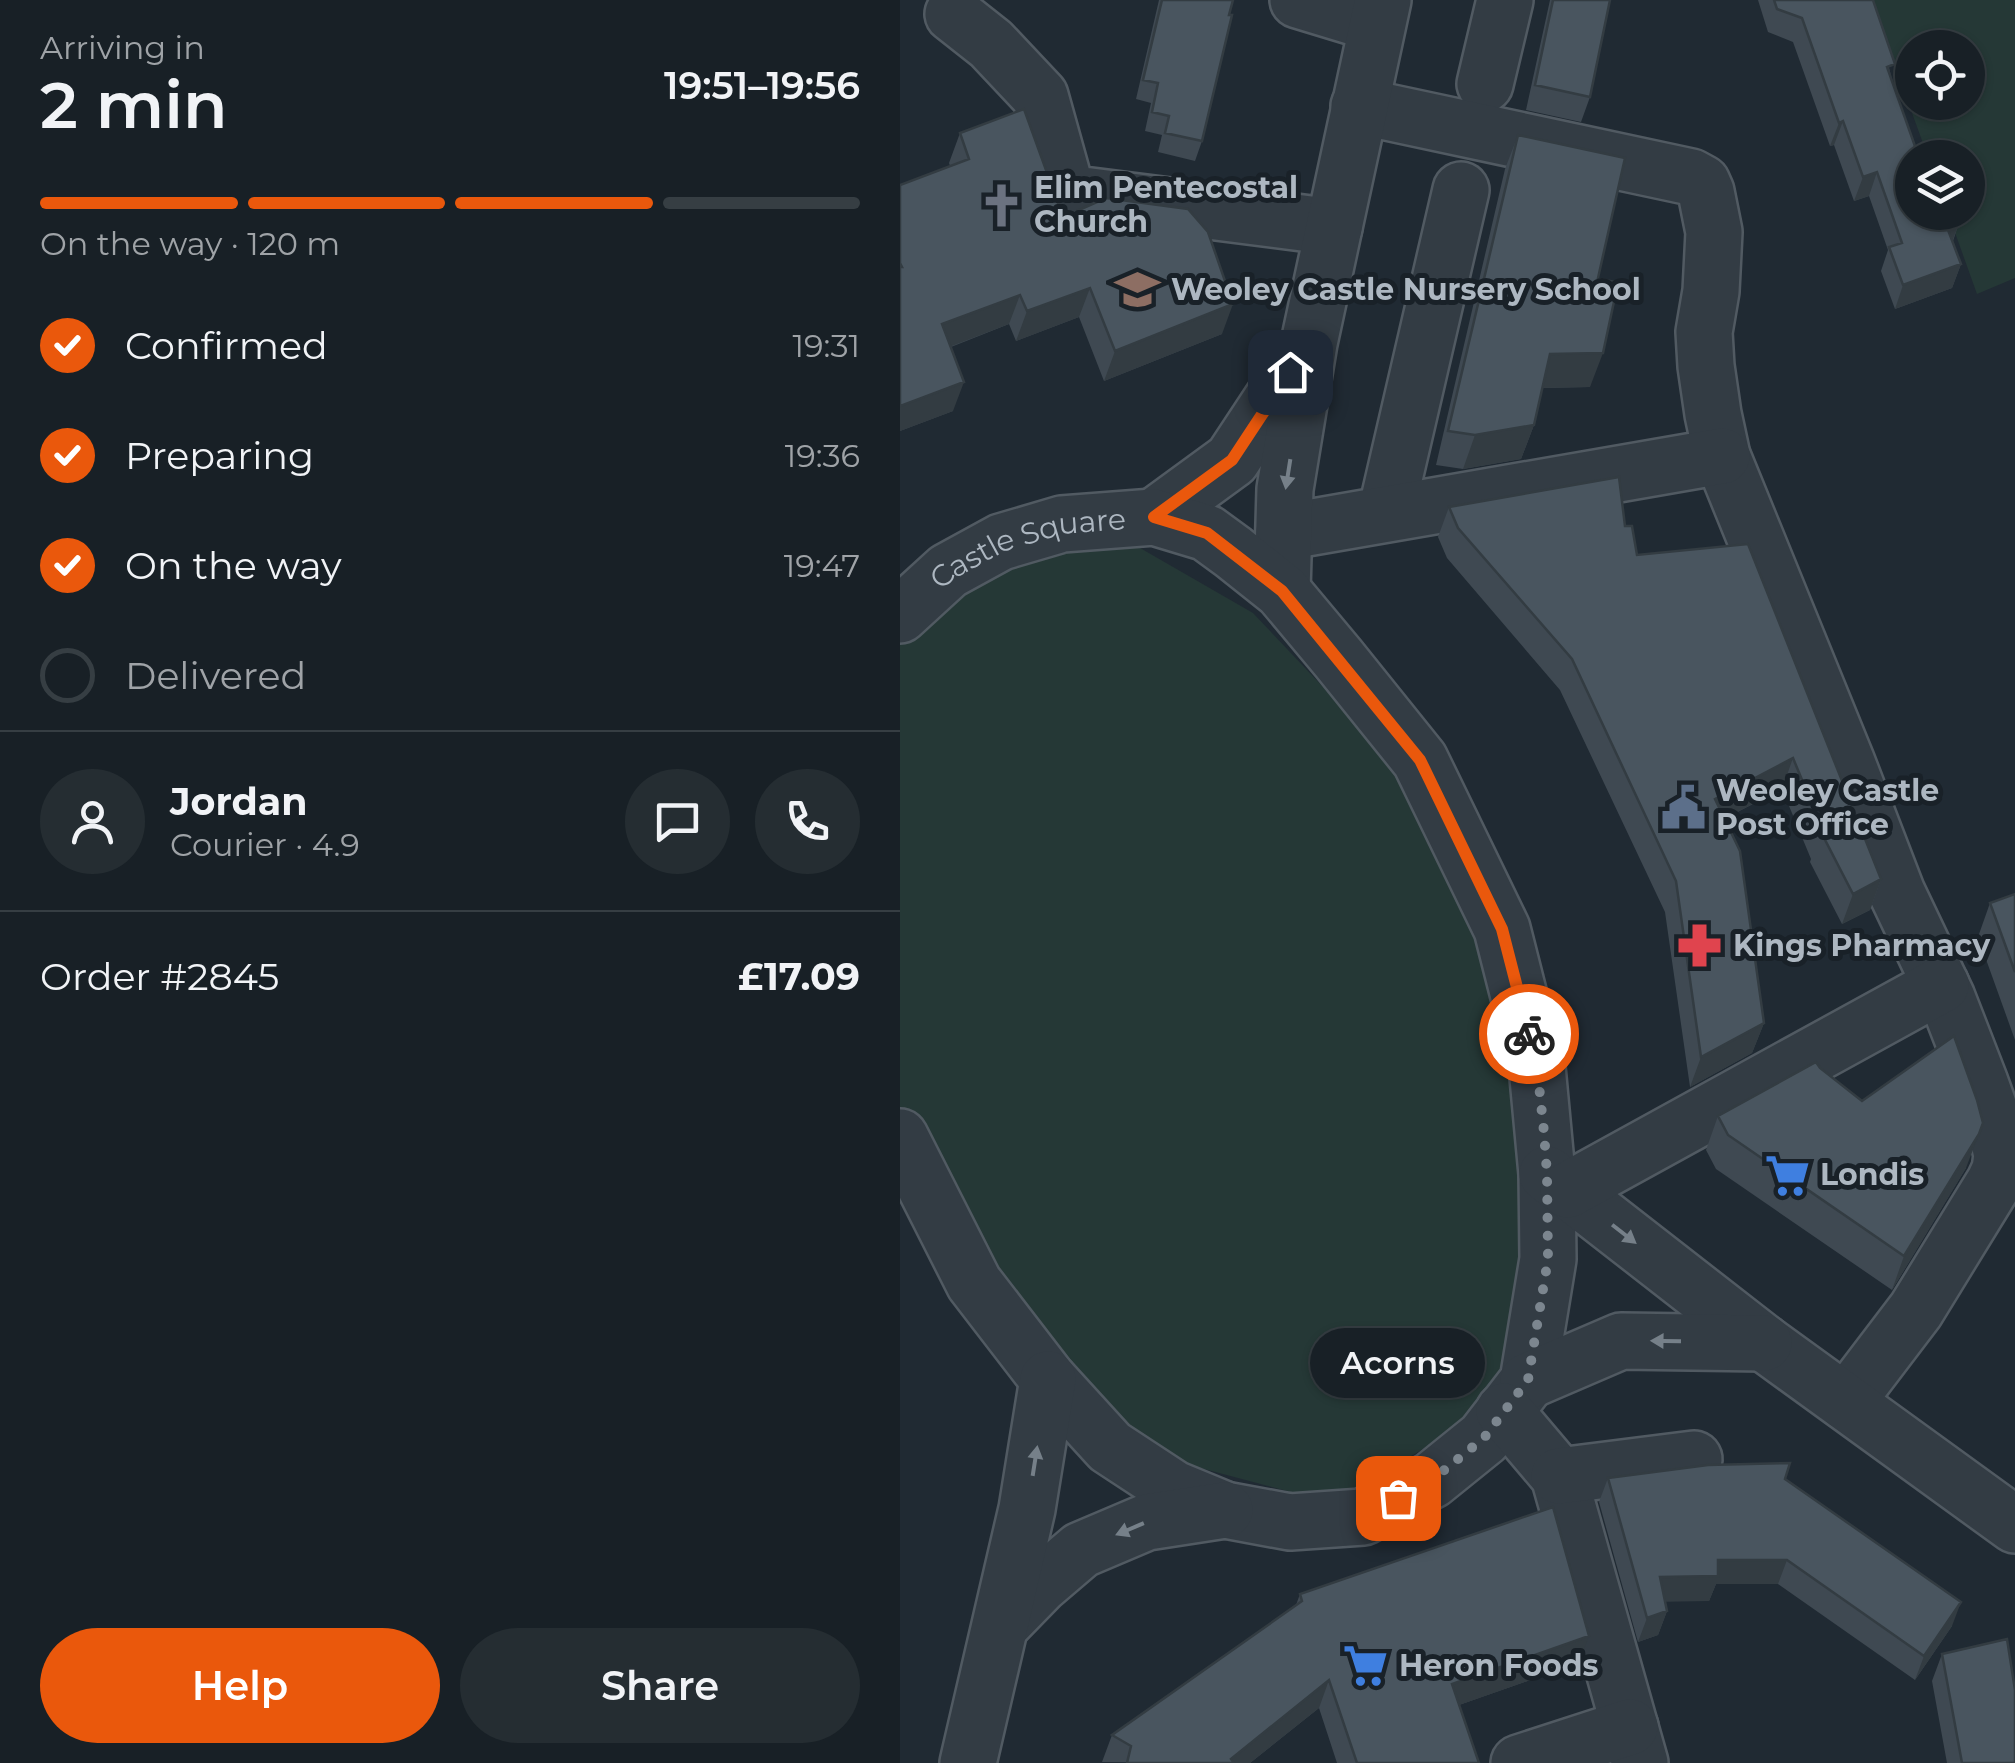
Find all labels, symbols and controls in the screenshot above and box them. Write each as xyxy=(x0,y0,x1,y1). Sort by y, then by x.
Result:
text: Arriving in xyxy=(40,28,205,67)
map controls xyxy=(1895,30,1985,230)
button: locate xyxy=(1895,30,1985,120)
text: 19:51–19:56 xyxy=(664,62,860,109)
text: 2 min xyxy=(40,65,228,144)
button: layers xyxy=(1895,140,1985,230)
place label: Elim Pentecostal Church xyxy=(1034,169,1298,240)
church icon: Elim Pentecostal Church xyxy=(977,181,1025,229)
text: On the way · 120 m xyxy=(40,224,340,263)
school or university icon: Weoley Castle Nursery School xyxy=(1114,266,1162,314)
place label: Weoley Castle Nursery School xyxy=(1171,271,1641,308)
icon: check xyxy=(40,318,95,373)
text: Confirmed xyxy=(125,322,328,369)
text: 19:31 xyxy=(793,326,860,365)
pin xyxy=(1248,330,1333,415)
icon: home xyxy=(1263,345,1318,400)
icon: check xyxy=(40,428,95,483)
text: Preparing xyxy=(125,432,314,479)
text: 19:36 xyxy=(785,436,860,475)
one-way arrow xyxy=(1279,459,1295,490)
street label: Castle Square xyxy=(922,500,1127,597)
icon: check xyxy=(40,538,95,593)
text: On the way xyxy=(125,542,342,589)
text: 19:47 xyxy=(784,546,860,585)
text: Delivered xyxy=(125,652,306,699)
button: person xyxy=(40,769,145,874)
button: chat xyxy=(625,769,730,874)
button: phone xyxy=(755,769,860,874)
place label: Weoley Castle Post Office xyxy=(1716,772,1939,843)
text: Jordan xyxy=(170,778,308,825)
public building icon: Weoley Castle Post Office xyxy=(1659,784,1707,832)
text: Courier · 4.9 xyxy=(170,825,360,864)
pharmacy icon: Kings Pharmacy xyxy=(1676,922,1724,970)
place label: Kings Pharmacy xyxy=(1733,927,1991,964)
text: Order #2845 xyxy=(40,953,279,1000)
text: £17.09 xyxy=(738,953,860,1000)
courier xyxy=(1479,984,1579,1084)
icon: bike xyxy=(1502,1007,1557,1062)
supermarket icon: Londis xyxy=(1763,1151,1811,1199)
place label: Londis xyxy=(1820,1156,1924,1193)
one-way arrow xyxy=(1611,1223,1637,1244)
callout: Acorns xyxy=(1310,1328,1486,1398)
one-way arrow xyxy=(1650,1333,1682,1349)
text: Acorns xyxy=(1340,1343,1455,1382)
one-way arrow xyxy=(1027,1445,1043,1476)
pin xyxy=(1356,1456,1441,1541)
icon: bag xyxy=(1371,1471,1426,1526)
one-way arrow xyxy=(1115,1521,1145,1537)
button: Help xyxy=(40,1628,440,1743)
button: Share xyxy=(460,1628,860,1743)
supermarket icon: Heron Foods xyxy=(1342,1642,1390,1690)
place label: Heron Foods xyxy=(1399,1647,1599,1684)

